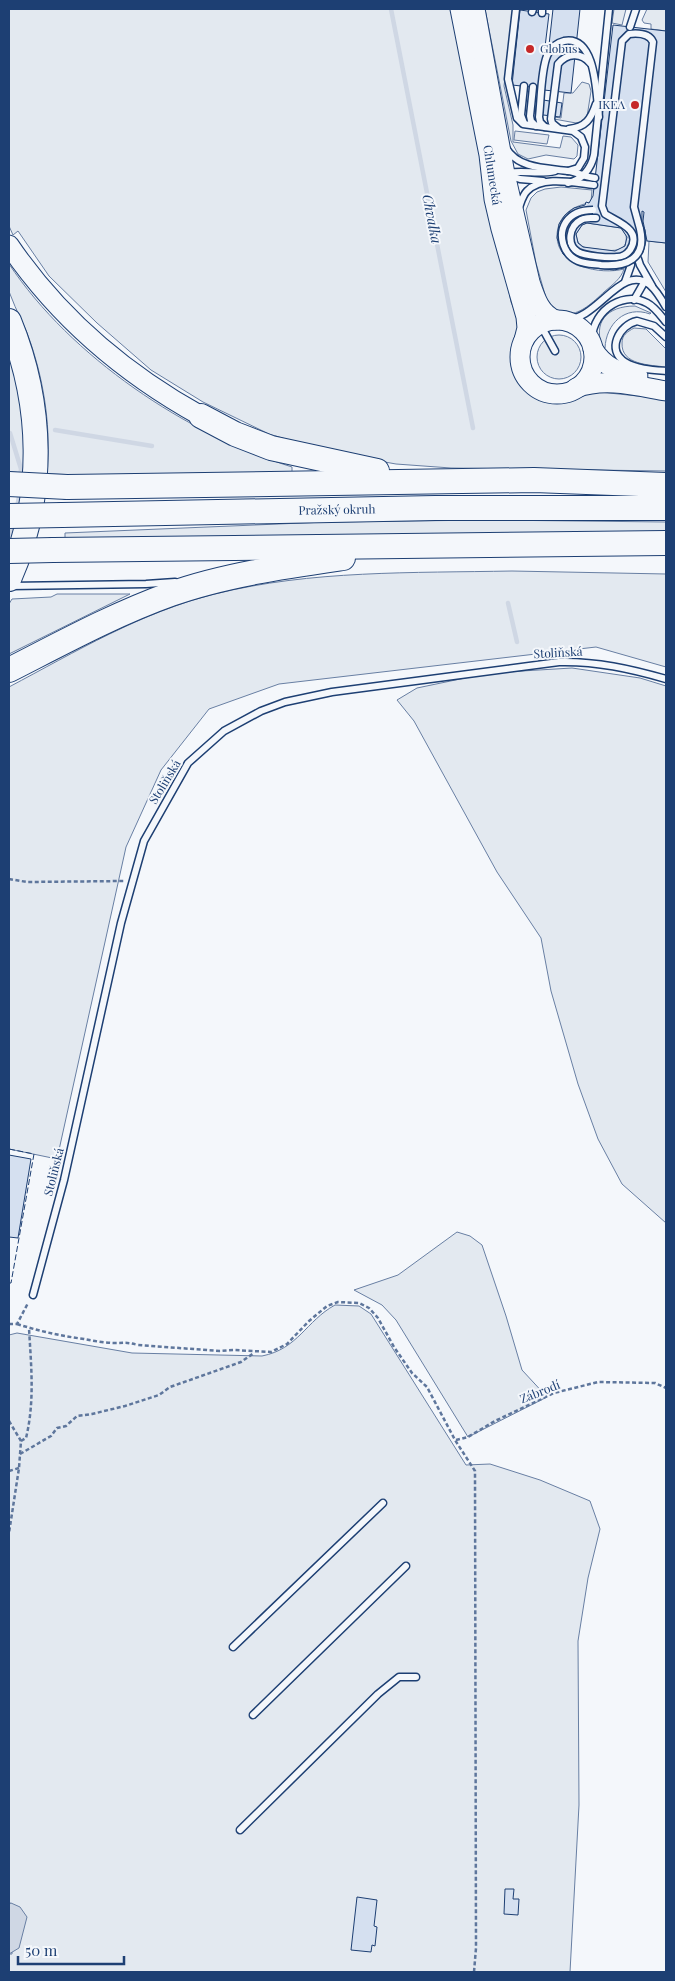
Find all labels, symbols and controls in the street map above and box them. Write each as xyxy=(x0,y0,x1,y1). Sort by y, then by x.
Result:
place label: Globus xyxy=(540,40,577,56)
marker: Globus xyxy=(524,43,536,55)
place label: IKEA xyxy=(598,96,625,112)
marker: IKEA xyxy=(629,99,641,111)
street label: Chlumecká xyxy=(480,144,506,206)
water label: Chvalka xyxy=(418,193,447,245)
street label: Pražský okruh xyxy=(298,500,376,518)
street label: Stoliňská xyxy=(533,643,583,661)
street label: Stoliňská xyxy=(145,756,184,807)
street label: Stoliňská xyxy=(39,1146,67,1198)
street label: Zábrodí xyxy=(517,1376,563,1406)
scale bar xyxy=(18,1934,124,1966)
text: 50 m xyxy=(25,1940,58,1960)

